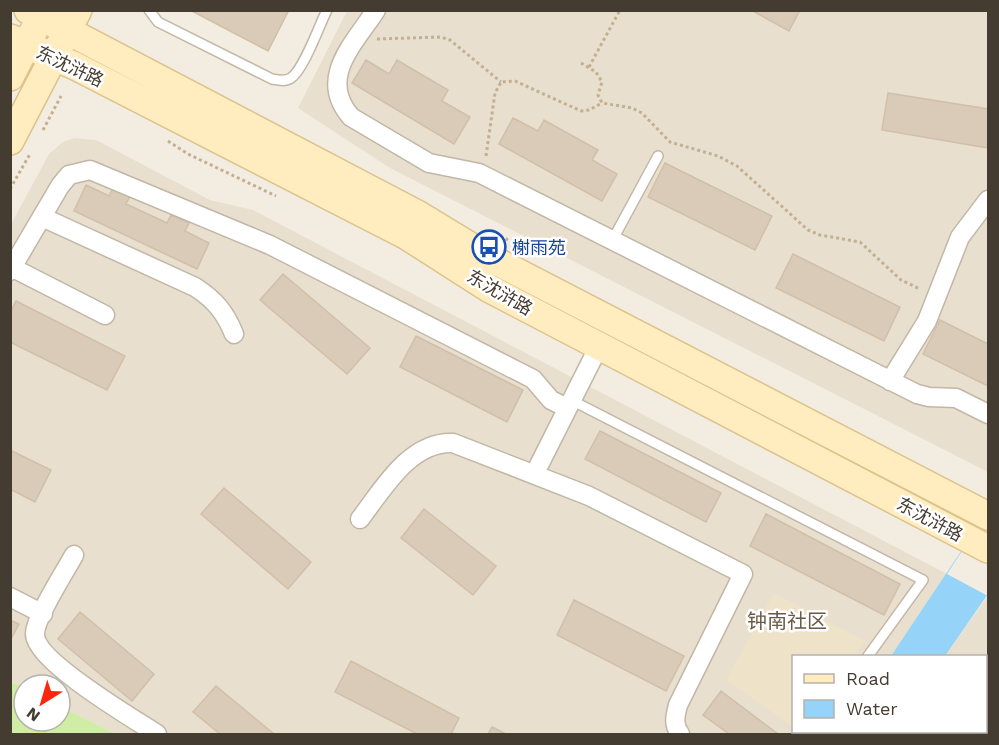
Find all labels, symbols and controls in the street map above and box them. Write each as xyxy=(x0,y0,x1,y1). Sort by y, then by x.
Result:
street label: 东沈浒路 xyxy=(33,41,107,91)
bus stop icon: 榭雨苑 xyxy=(471,229,507,265)
place label: 榭雨苑 xyxy=(512,237,566,258)
street label: 东沈浒路 xyxy=(464,265,536,319)
street label: 东沈浒路 xyxy=(893,493,967,545)
district label: 钟南社区 xyxy=(747,609,827,633)
legend xyxy=(792,655,987,733)
text: Road xyxy=(846,668,890,689)
north arrow xyxy=(12,673,72,733)
text: Water xyxy=(846,698,898,719)
text: N xyxy=(23,703,44,726)

